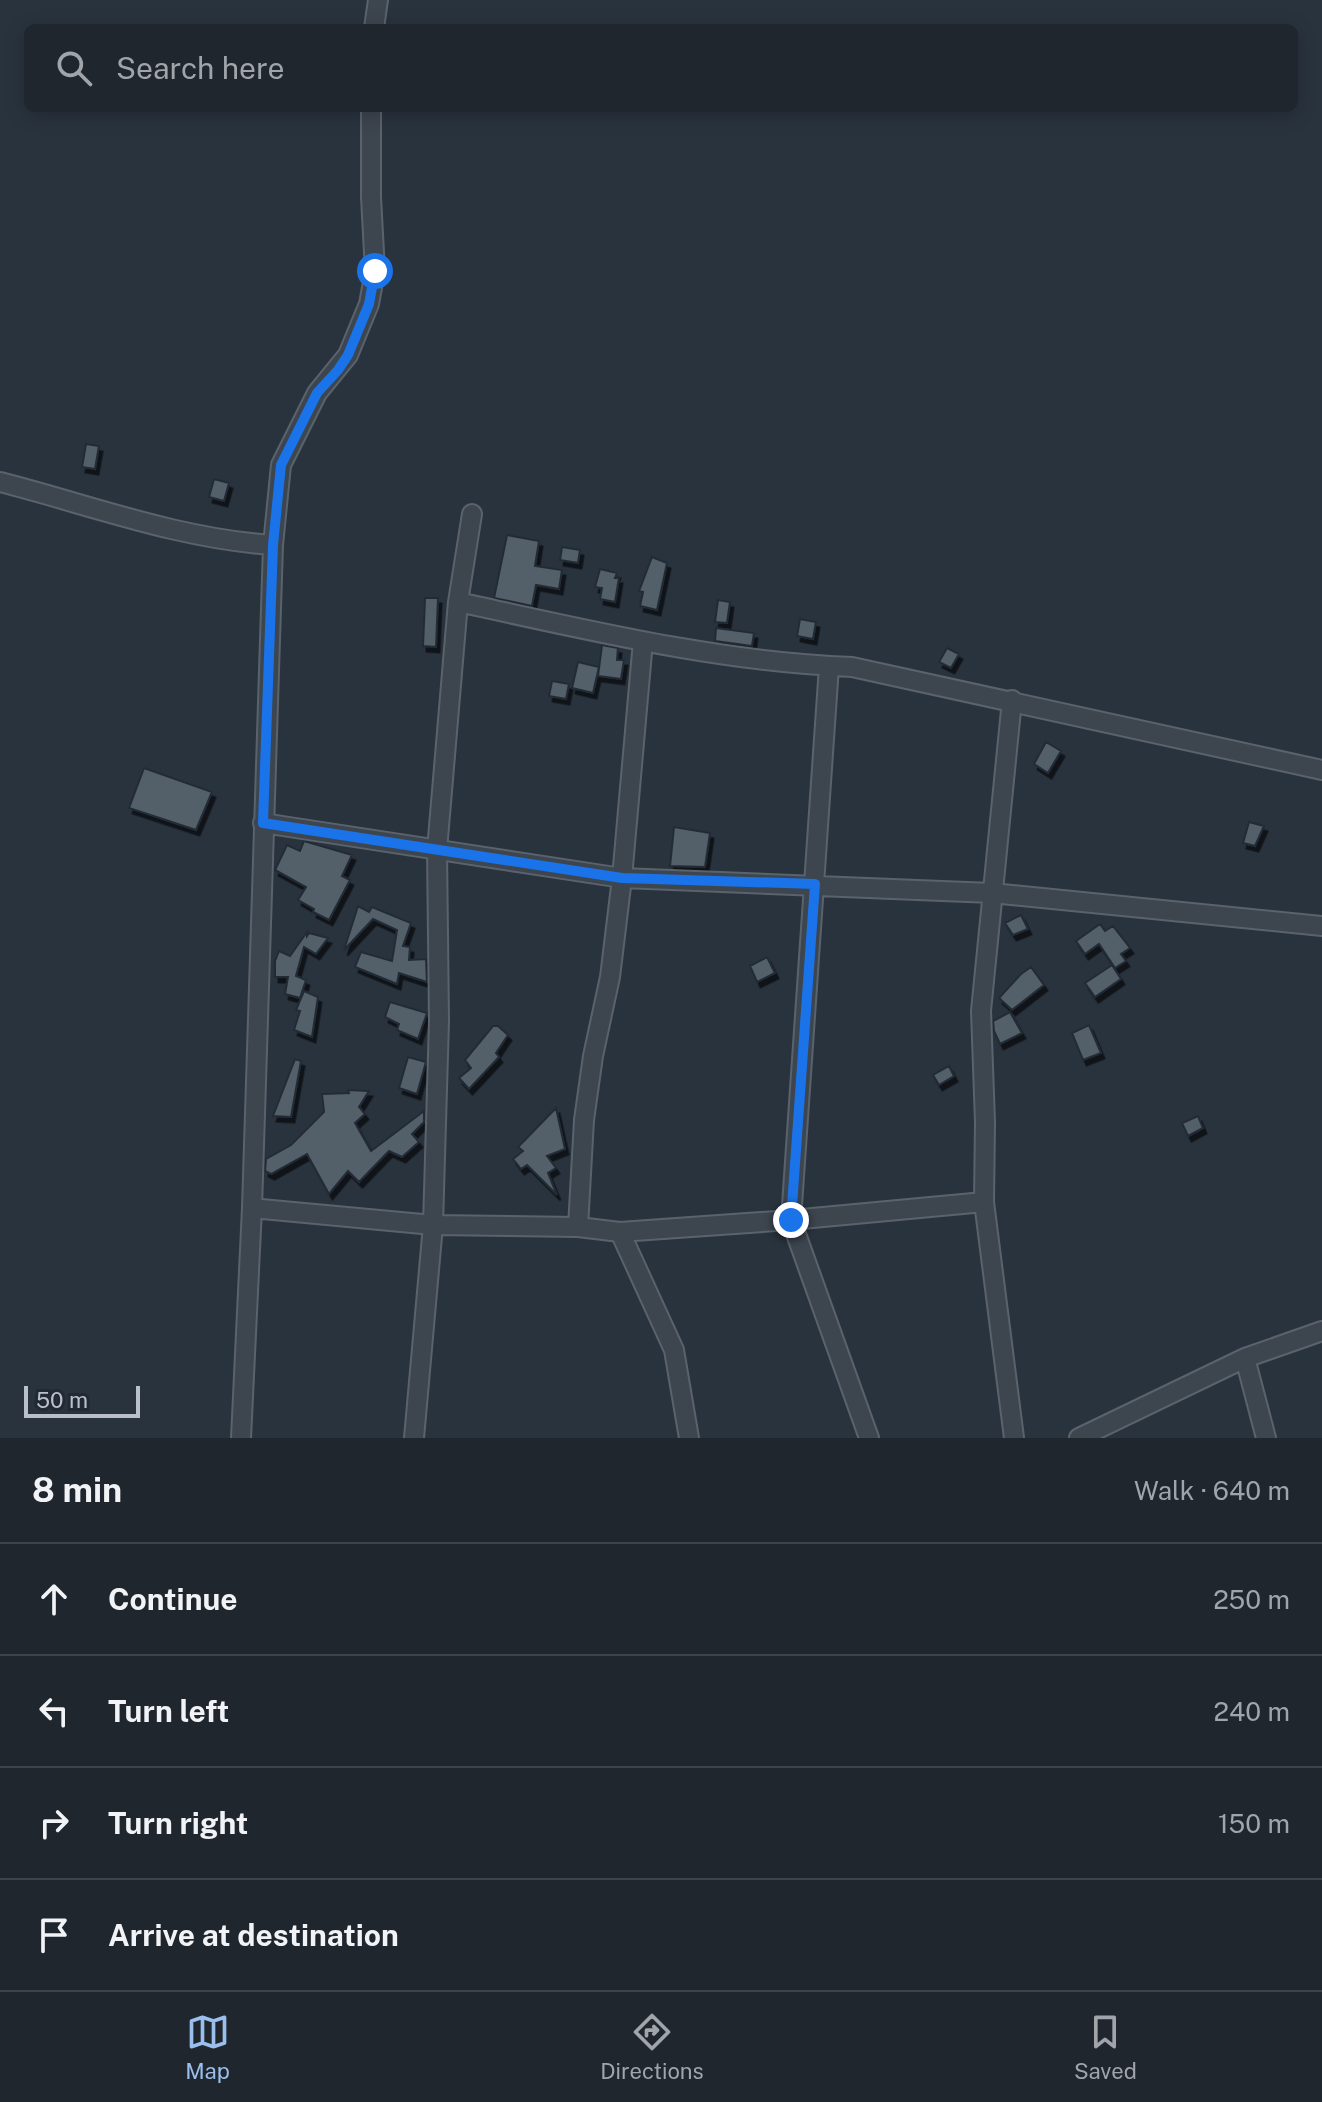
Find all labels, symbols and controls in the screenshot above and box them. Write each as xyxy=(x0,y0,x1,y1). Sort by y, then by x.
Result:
search box xyxy=(24,24,1298,112)
icon: search xyxy=(52,46,96,90)
text: Search here xyxy=(116,50,284,86)
route start xyxy=(357,253,393,289)
route end xyxy=(773,1202,809,1238)
scale bar xyxy=(24,1382,140,1418)
text: 50 m xyxy=(36,1387,88,1413)
text: 8 min xyxy=(32,1470,122,1510)
text: Walk · 640 m xyxy=(1134,1475,1290,1506)
icon: ahead xyxy=(32,1577,76,1621)
text: Continue xyxy=(108,1581,238,1617)
text: 250 m xyxy=(1213,1584,1290,1615)
icon: left xyxy=(32,1689,76,1733)
text: Turn left xyxy=(108,1693,229,1729)
text: 240 m xyxy=(1213,1696,1290,1727)
icon: right xyxy=(32,1801,76,1845)
text: Turn right xyxy=(108,1805,248,1841)
text: 150 m xyxy=(1218,1808,1290,1839)
icon: arrive xyxy=(32,1913,76,1957)
text: Arrive at destination xyxy=(108,1917,399,1953)
tab: Map xyxy=(185,2010,230,2084)
tab: Directions xyxy=(600,2010,704,2084)
tab: Saved xyxy=(1074,2010,1137,2084)

